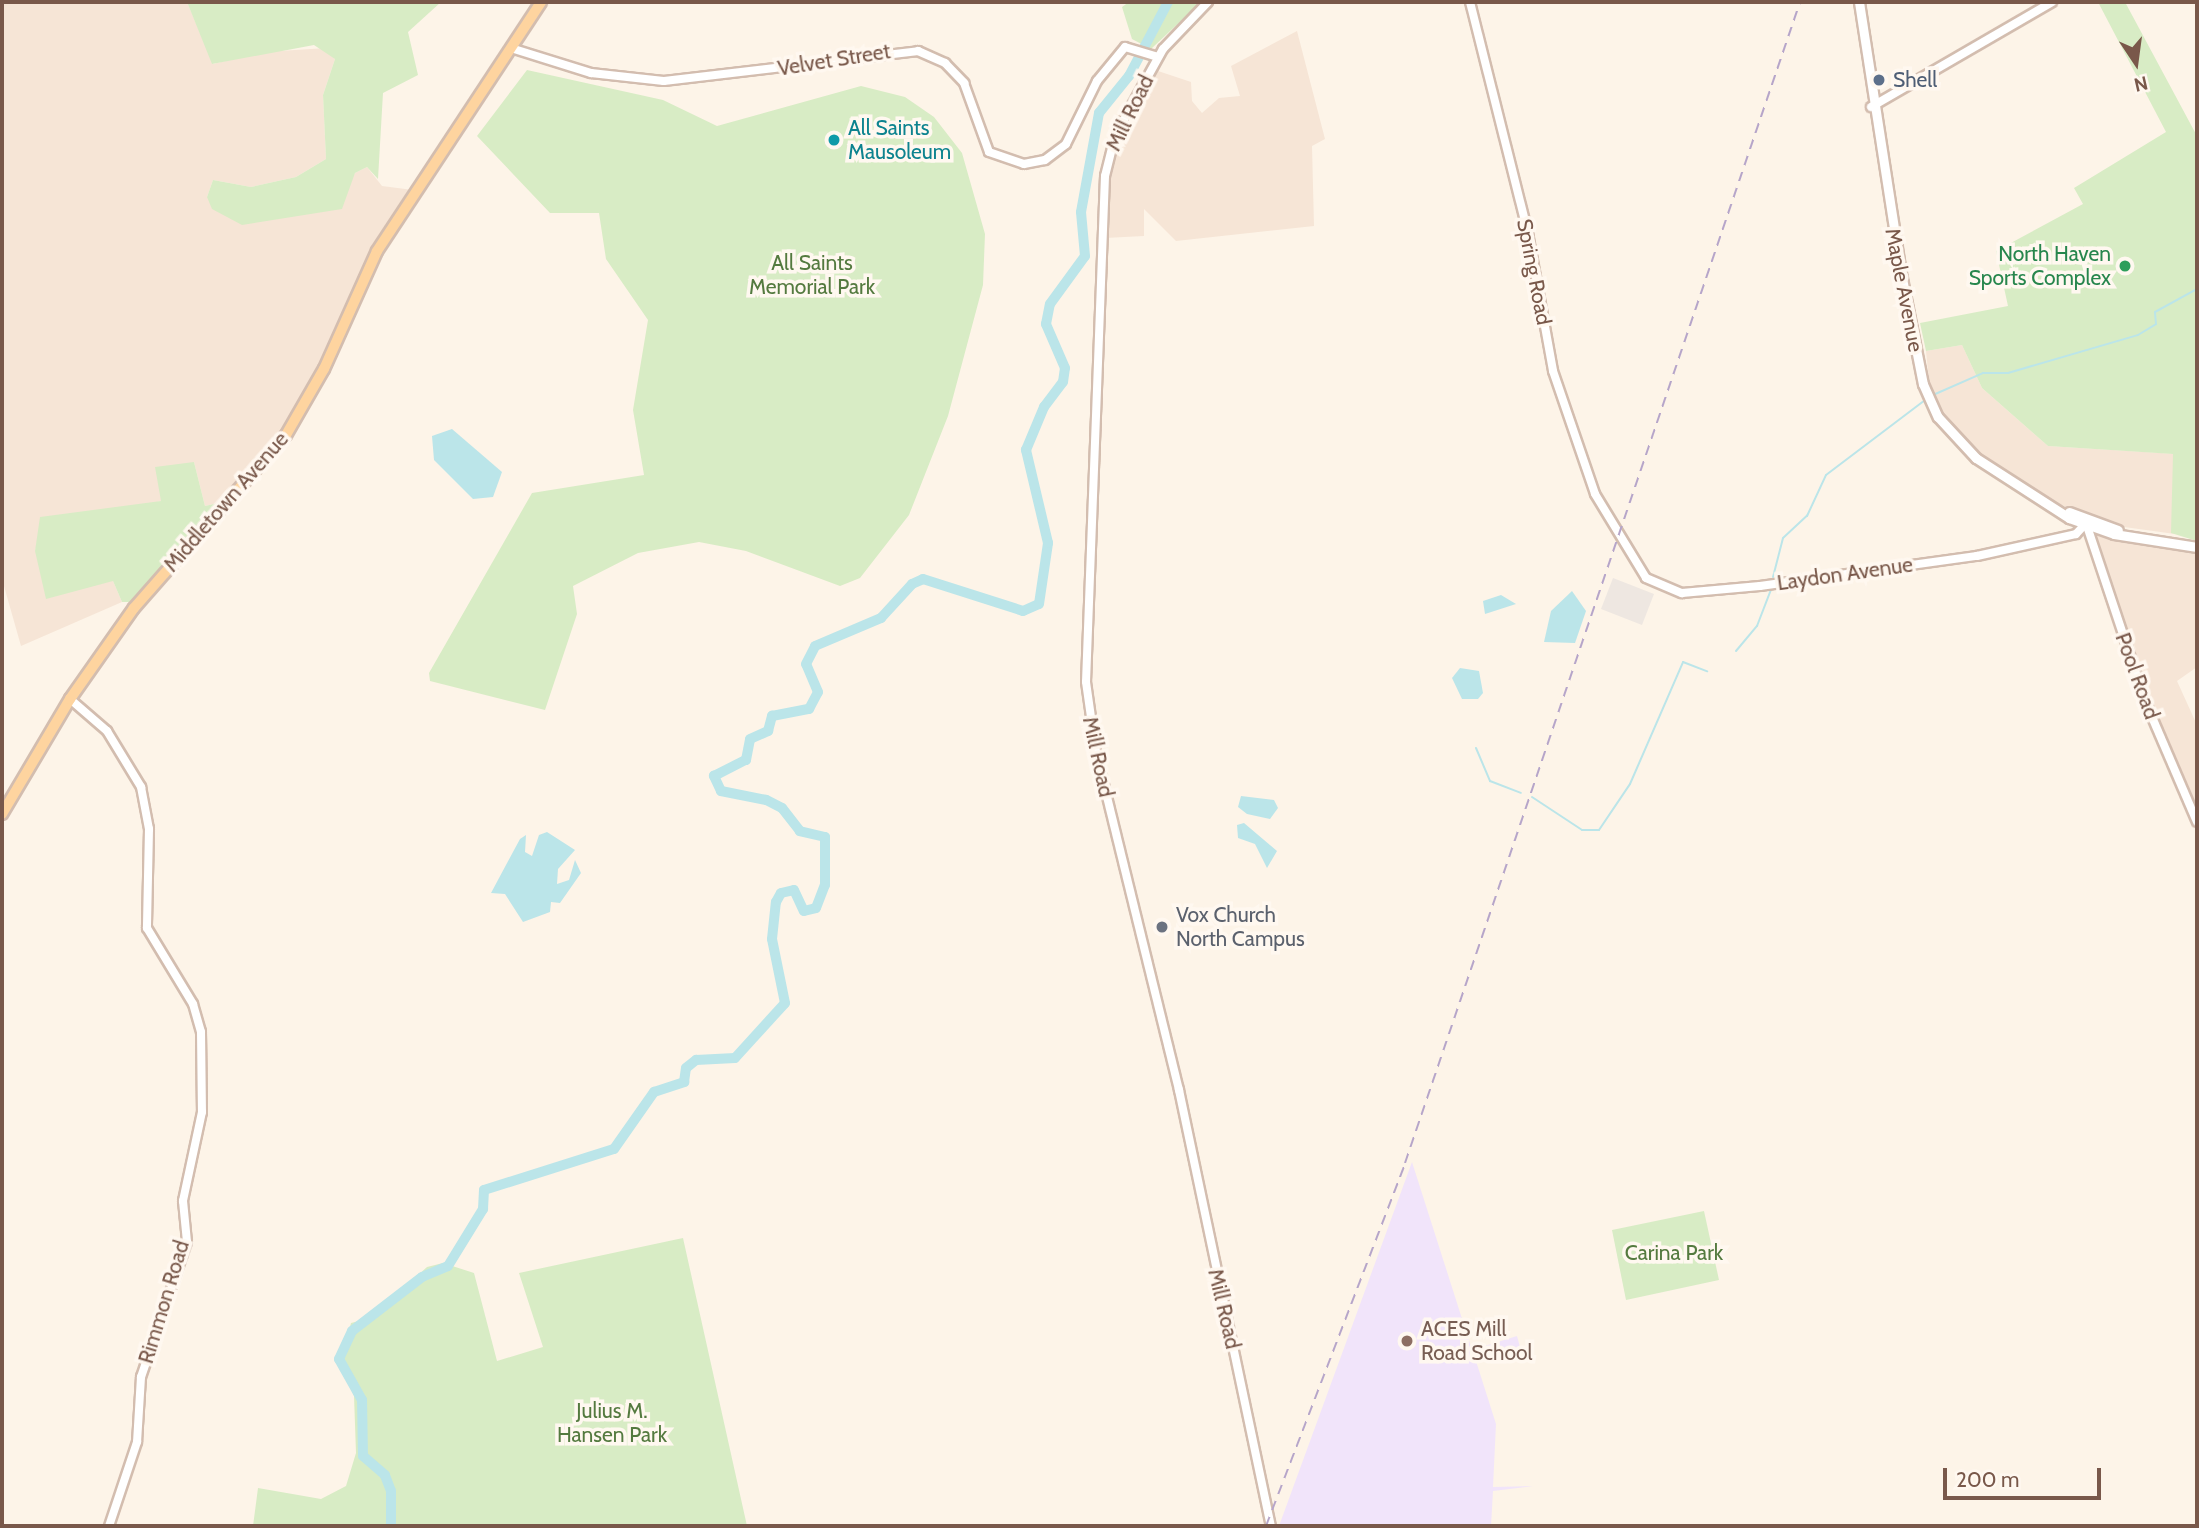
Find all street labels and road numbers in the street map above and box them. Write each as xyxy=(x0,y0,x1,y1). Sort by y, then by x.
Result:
street label: Velvet Street xyxy=(776,39,892,81)
street label: Mill Road xyxy=(1101,71,1159,155)
street label: Spring Road xyxy=(1511,217,1557,327)
street label: Maple Avenue xyxy=(1880,226,1928,354)
street label: Middletown Avenue xyxy=(158,427,294,577)
street label: Laydon Avenue xyxy=(1775,552,1915,596)
street label: Pool Road xyxy=(2110,629,2164,723)
street label: Mill Road xyxy=(1077,715,1119,799)
street label: Rimmon Road xyxy=(133,1237,195,1367)
street label: Mill Road xyxy=(1203,1266,1245,1352)

